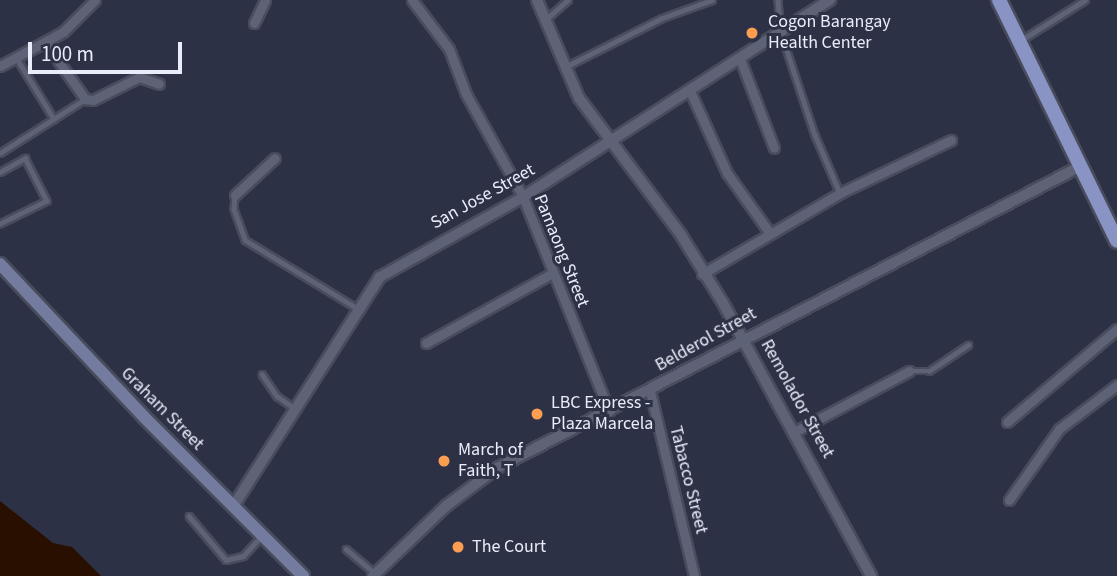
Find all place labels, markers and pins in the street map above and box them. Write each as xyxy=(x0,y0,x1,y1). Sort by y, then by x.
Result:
place label: Cogon Barangay Health Center xyxy=(768,12,891,54)
marker: Cogon Barangay Health Center xyxy=(742,23,762,43)
place label: LBC Express - Plaza Marcela xyxy=(551,393,653,436)
marker: LBC Express - Plaza Marcela xyxy=(529,406,545,422)
place label: March of Faith, T xyxy=(458,440,523,482)
marker: March of Faith, T xyxy=(436,453,452,469)
place label: The Court xyxy=(472,536,546,558)
marker: The Court xyxy=(450,539,466,555)

